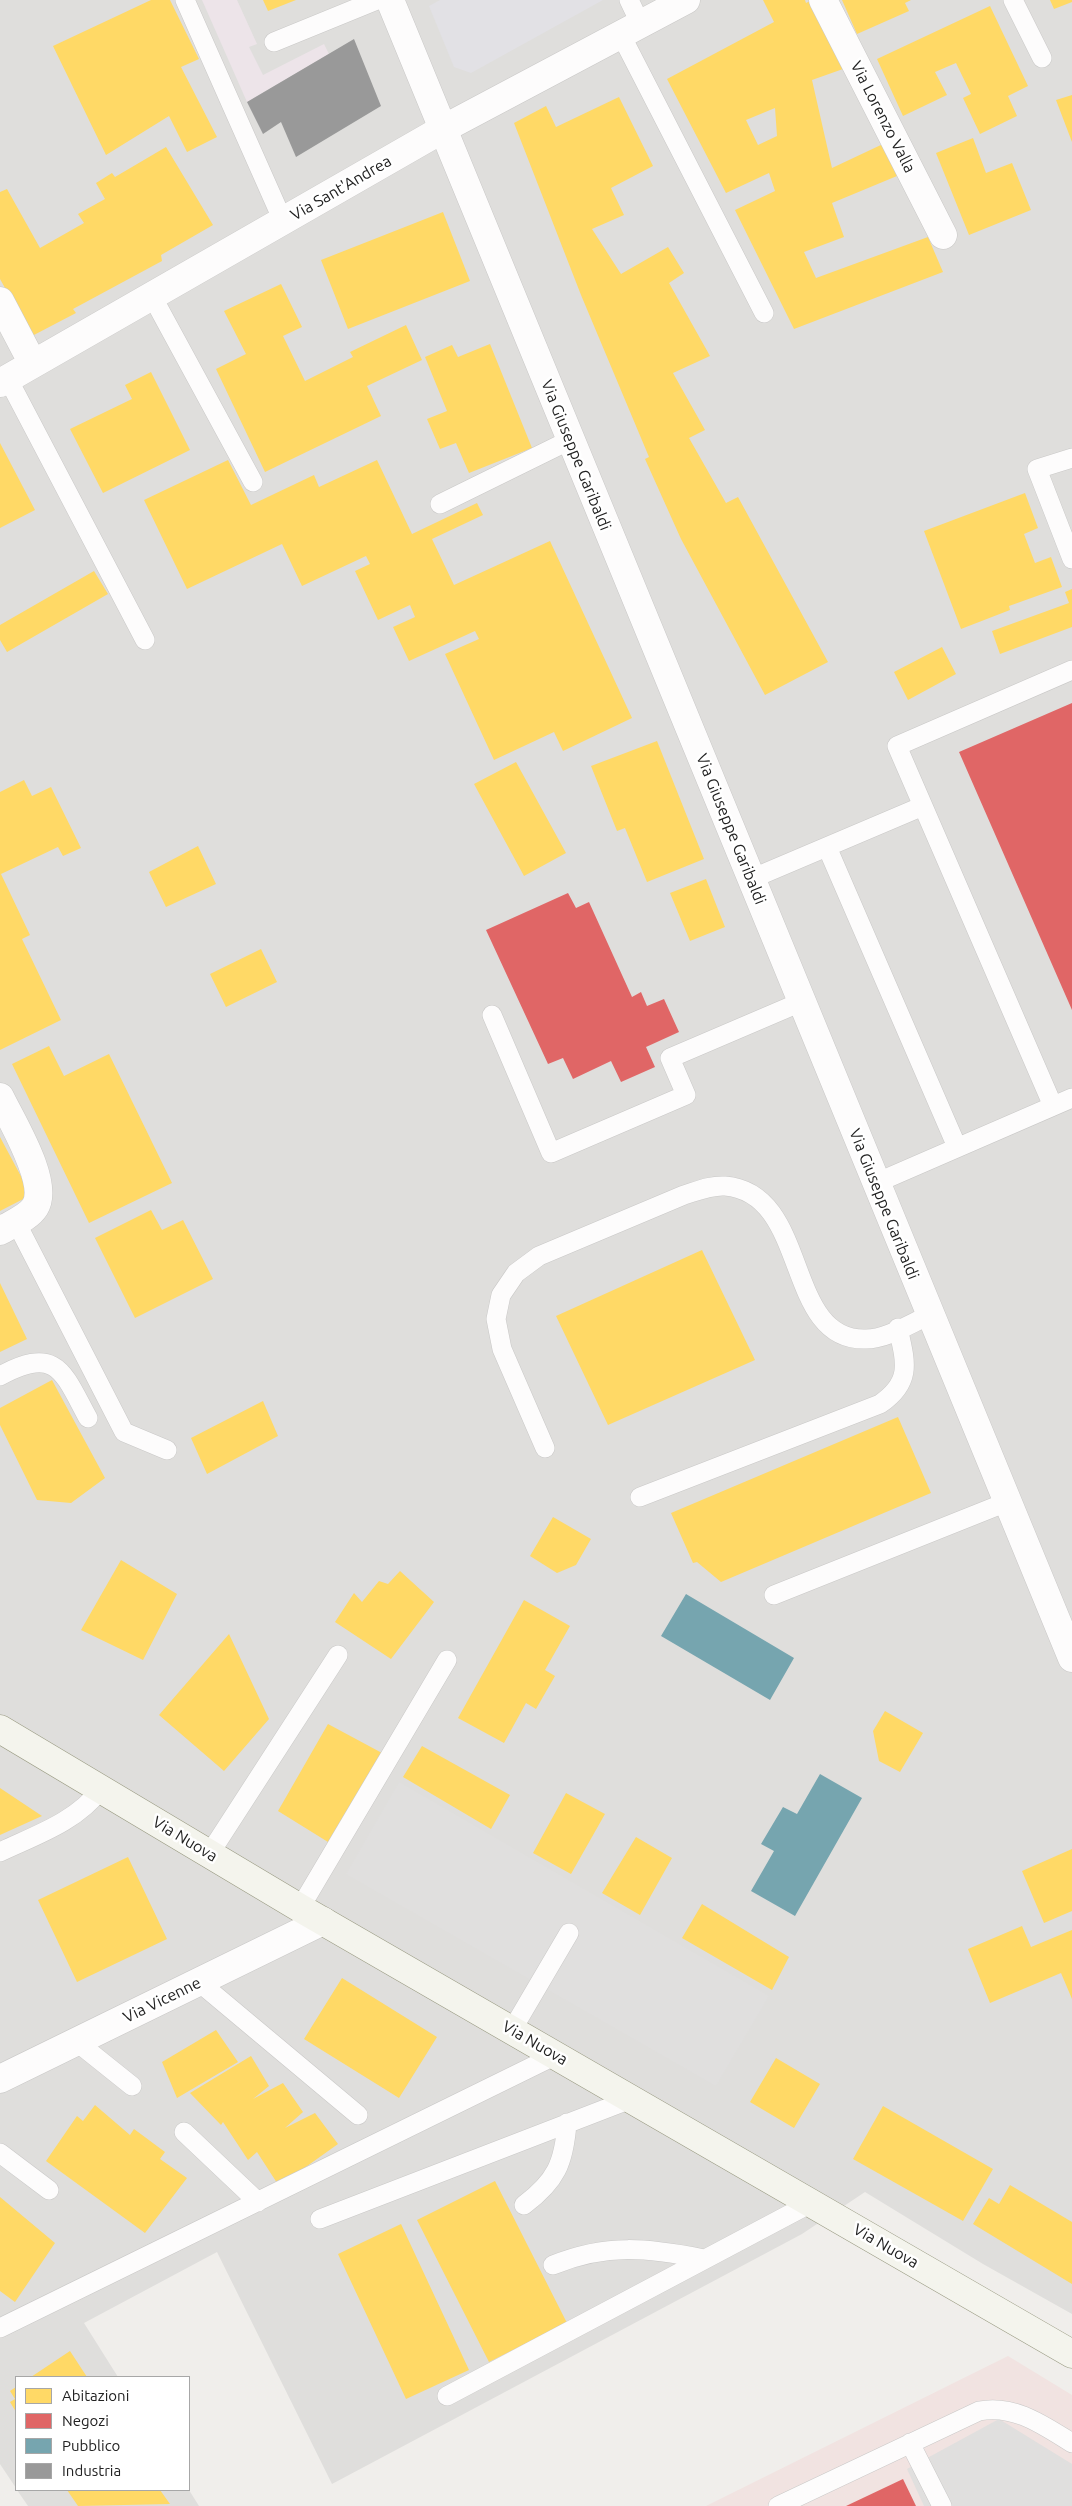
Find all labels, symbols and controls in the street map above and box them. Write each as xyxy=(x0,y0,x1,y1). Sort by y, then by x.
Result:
street label: Via Lorenzo Valla xyxy=(847,58,919,176)
street label: Via Sant'Andrea xyxy=(287,151,395,225)
street label: Via Giuseppe Garibaldi xyxy=(537,377,615,533)
street label: Via Giuseppe Garibaldi xyxy=(692,751,770,907)
street label: Via Giuseppe Garibaldi xyxy=(845,1126,923,1282)
street label: Via Nuova xyxy=(149,1812,221,1866)
street label: Via Vicenne xyxy=(120,1973,204,2027)
street label: Via Nuova xyxy=(499,2017,571,2069)
street label: Via Nuova xyxy=(850,2220,922,2272)
legend xyxy=(15,2376,190,2491)
text: Abitazioni xyxy=(62,2387,129,2404)
text: Negozi xyxy=(62,2412,109,2429)
text: Pubblico xyxy=(62,2437,120,2454)
text: Industria xyxy=(62,2462,121,2479)

